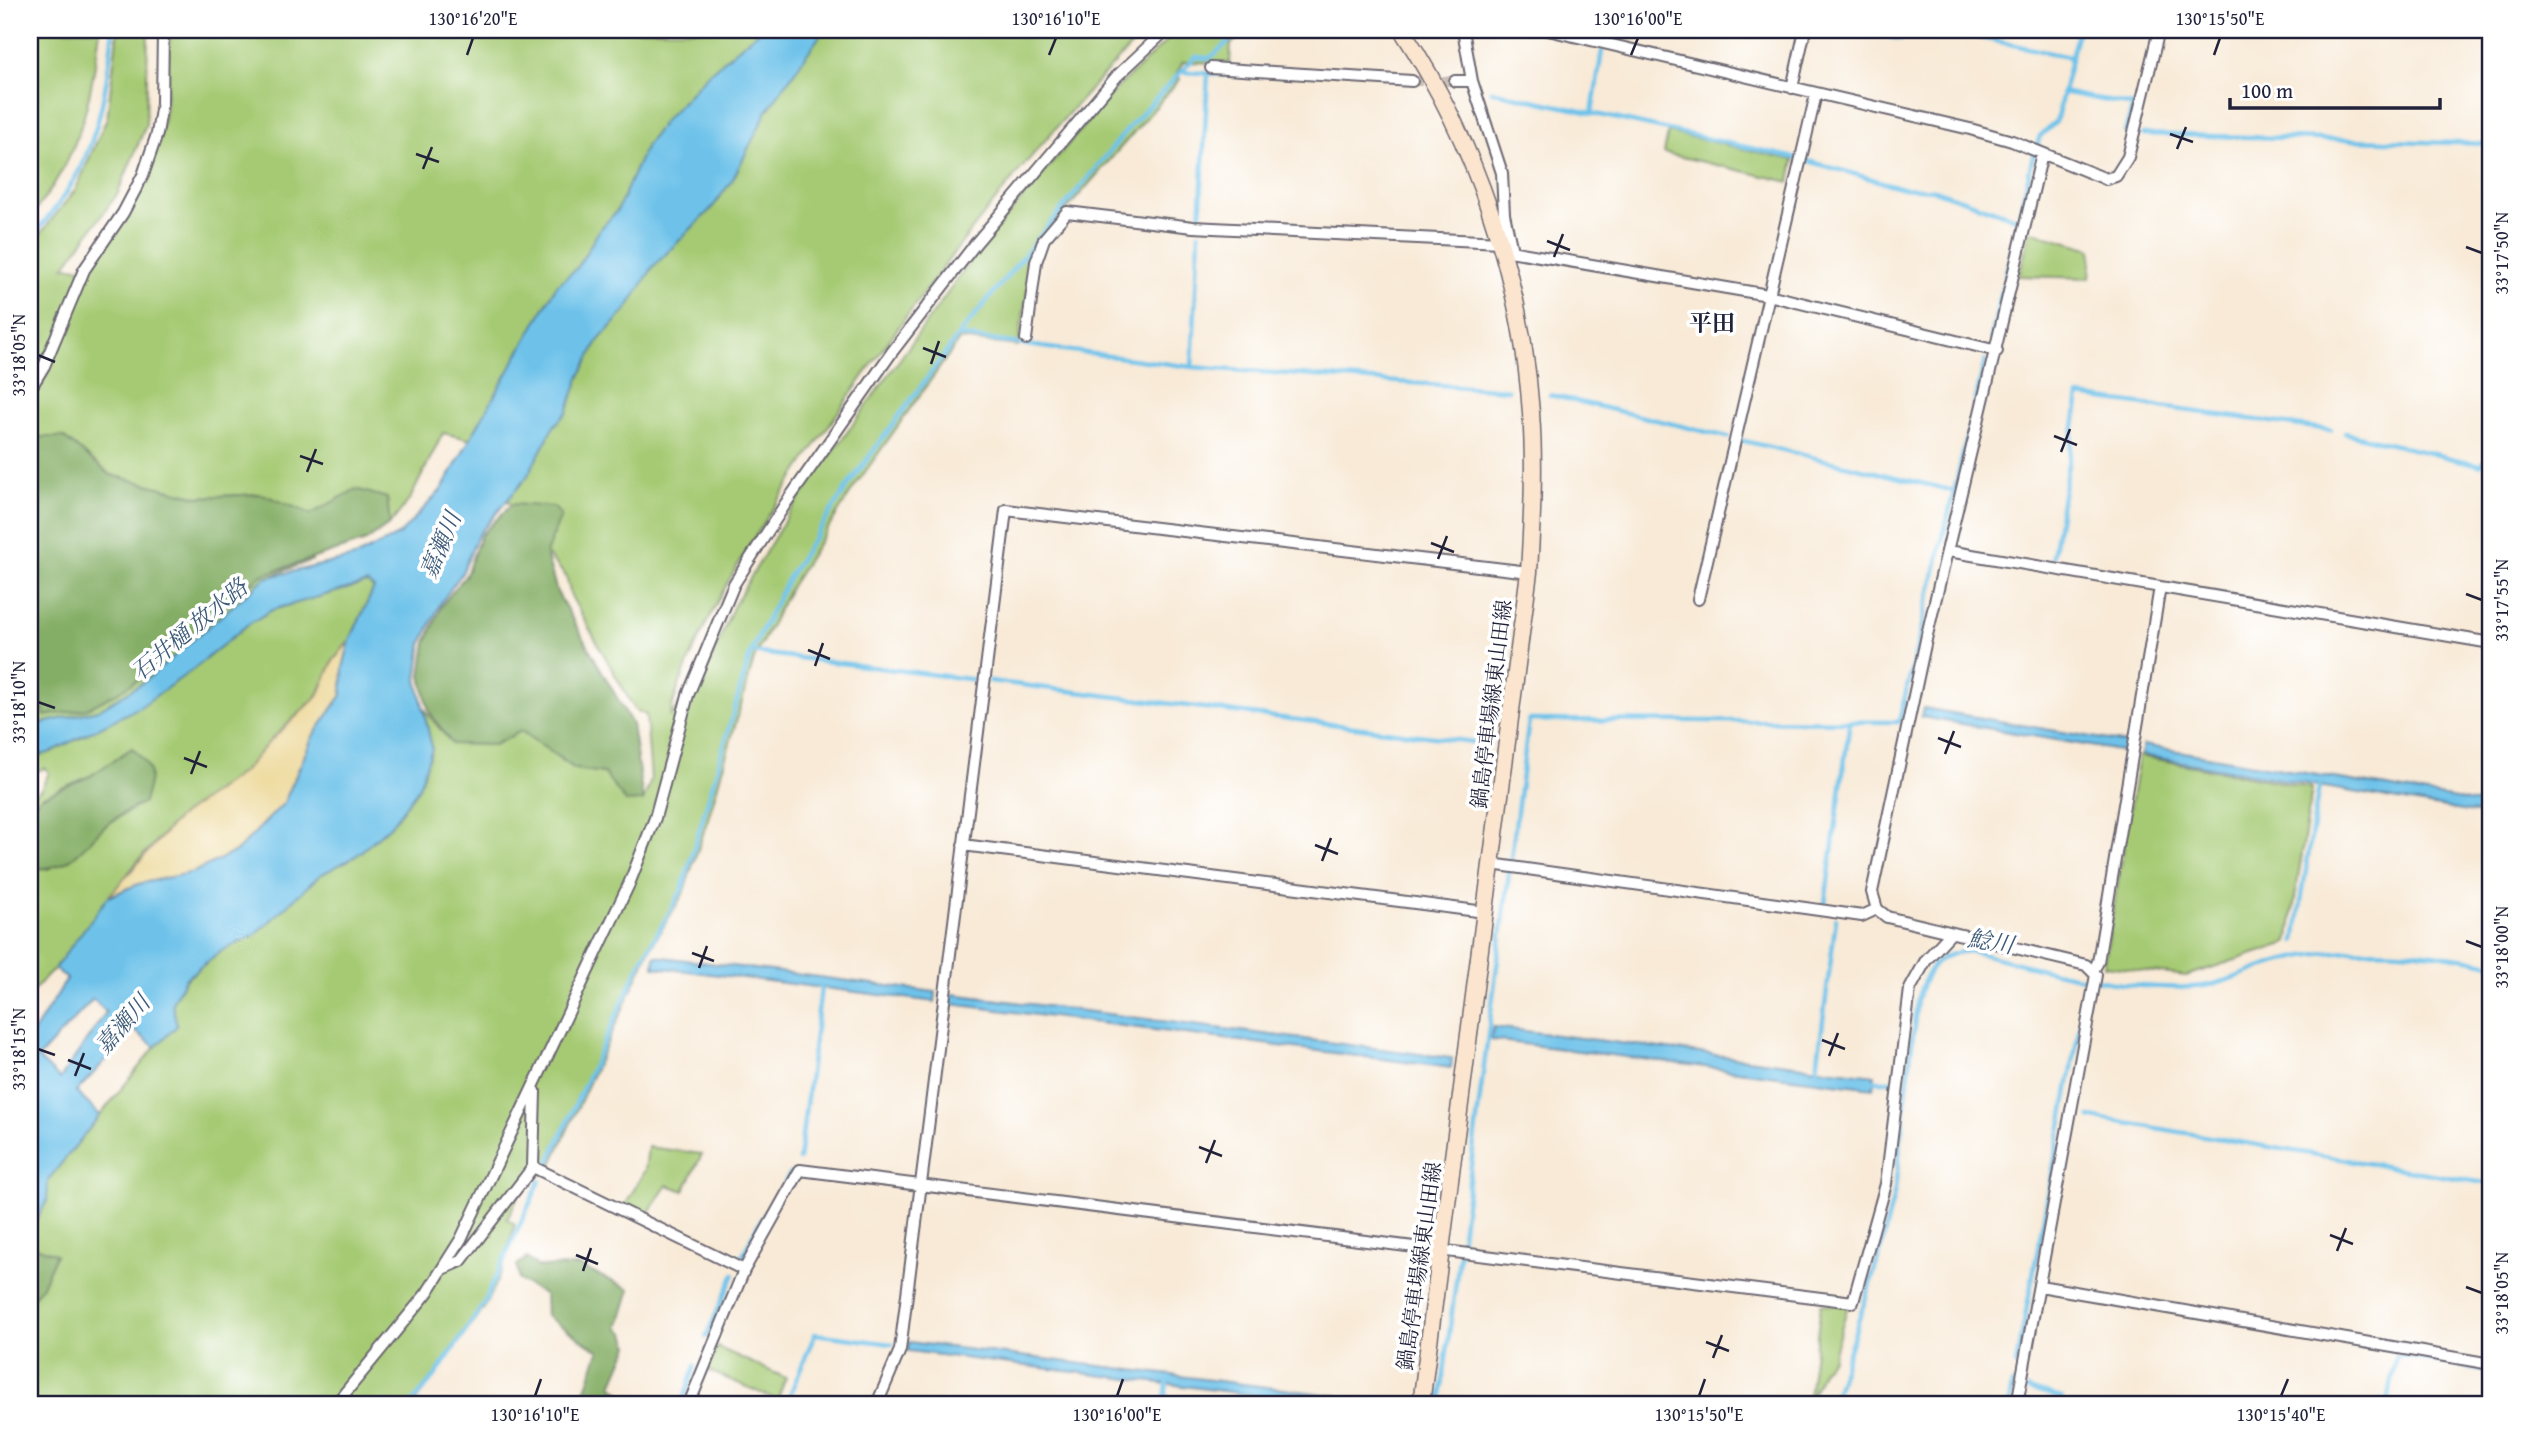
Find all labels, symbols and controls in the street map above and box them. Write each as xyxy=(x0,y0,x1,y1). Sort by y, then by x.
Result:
text: 130°16'20"E xyxy=(429,5,517,32)
text: 130°16'10"E xyxy=(1012,5,1100,32)
text: 130°16'00"E xyxy=(1594,5,1682,32)
text: 130°15'50"E xyxy=(2176,5,2264,32)
scale bar xyxy=(2230,66,2440,110)
text: 100 m xyxy=(2241,75,2293,106)
text: 33°17'50"N xyxy=(2488,211,2515,294)
district label: 平田 xyxy=(1689,306,1735,339)
text: 33°18'05"N xyxy=(5,313,32,396)
water label: 嘉瀬川 xyxy=(411,504,470,583)
text: 33°17'55"N xyxy=(2488,558,2515,641)
water label: 石井樋 放水路 xyxy=(124,569,256,687)
street label: 鍋島停車場線東山田線 xyxy=(1463,598,1519,810)
text: 33°18'10"N xyxy=(5,660,32,743)
text: 33°18'00"N xyxy=(2488,905,2515,988)
water label: 鯰川 xyxy=(1965,921,2019,962)
water label: 嘉瀬川 xyxy=(87,985,159,1061)
text: 33°18'15"N xyxy=(5,1007,32,1090)
street label: 鍋島停車場線東山田線 xyxy=(1389,1160,1449,1372)
text: 33°18'05"N xyxy=(2488,1251,2515,1334)
text: 130°16'10"E xyxy=(491,1401,579,1428)
text: 130°16'00"E xyxy=(1073,1401,1161,1428)
text: 130°15'50"E xyxy=(1655,1401,1743,1428)
text: 130°15'40"E xyxy=(2237,1401,2325,1428)

